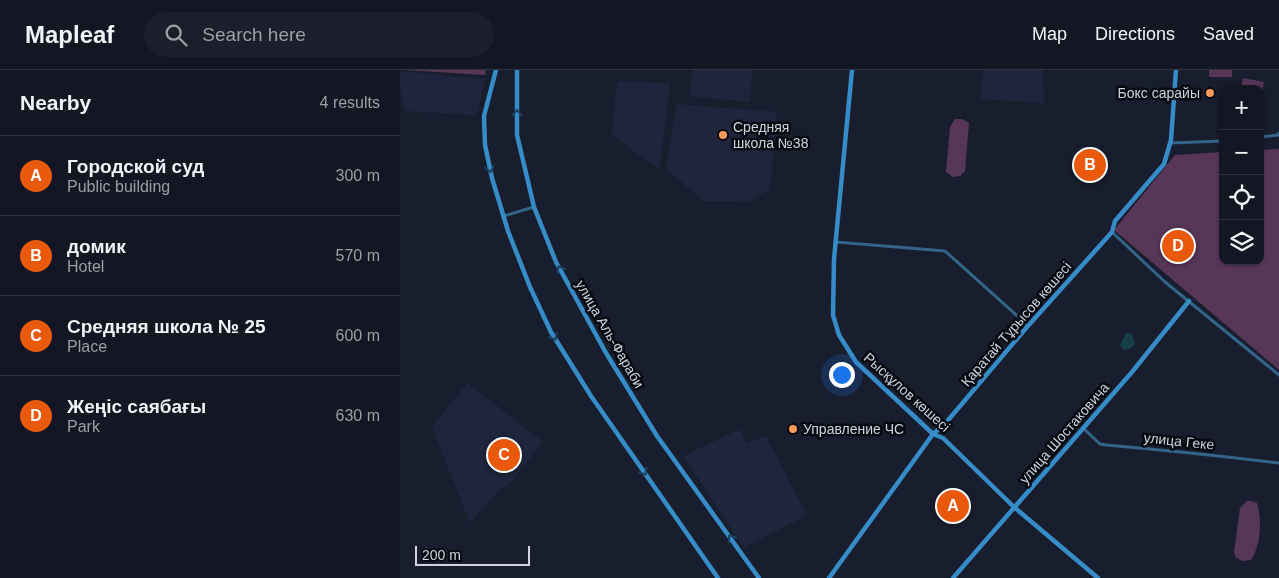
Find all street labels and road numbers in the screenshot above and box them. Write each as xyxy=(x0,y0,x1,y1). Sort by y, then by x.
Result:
street label: Қаратай Тұрысов көшесі xyxy=(958,258,1074,390)
street label: улица Аль-Фараби xyxy=(573,277,647,391)
street label: Рысқұлов көшесі xyxy=(861,349,953,435)
street label: улица Шостаковича xyxy=(1016,379,1112,487)
street label: улица Геке xyxy=(1143,429,1215,453)

